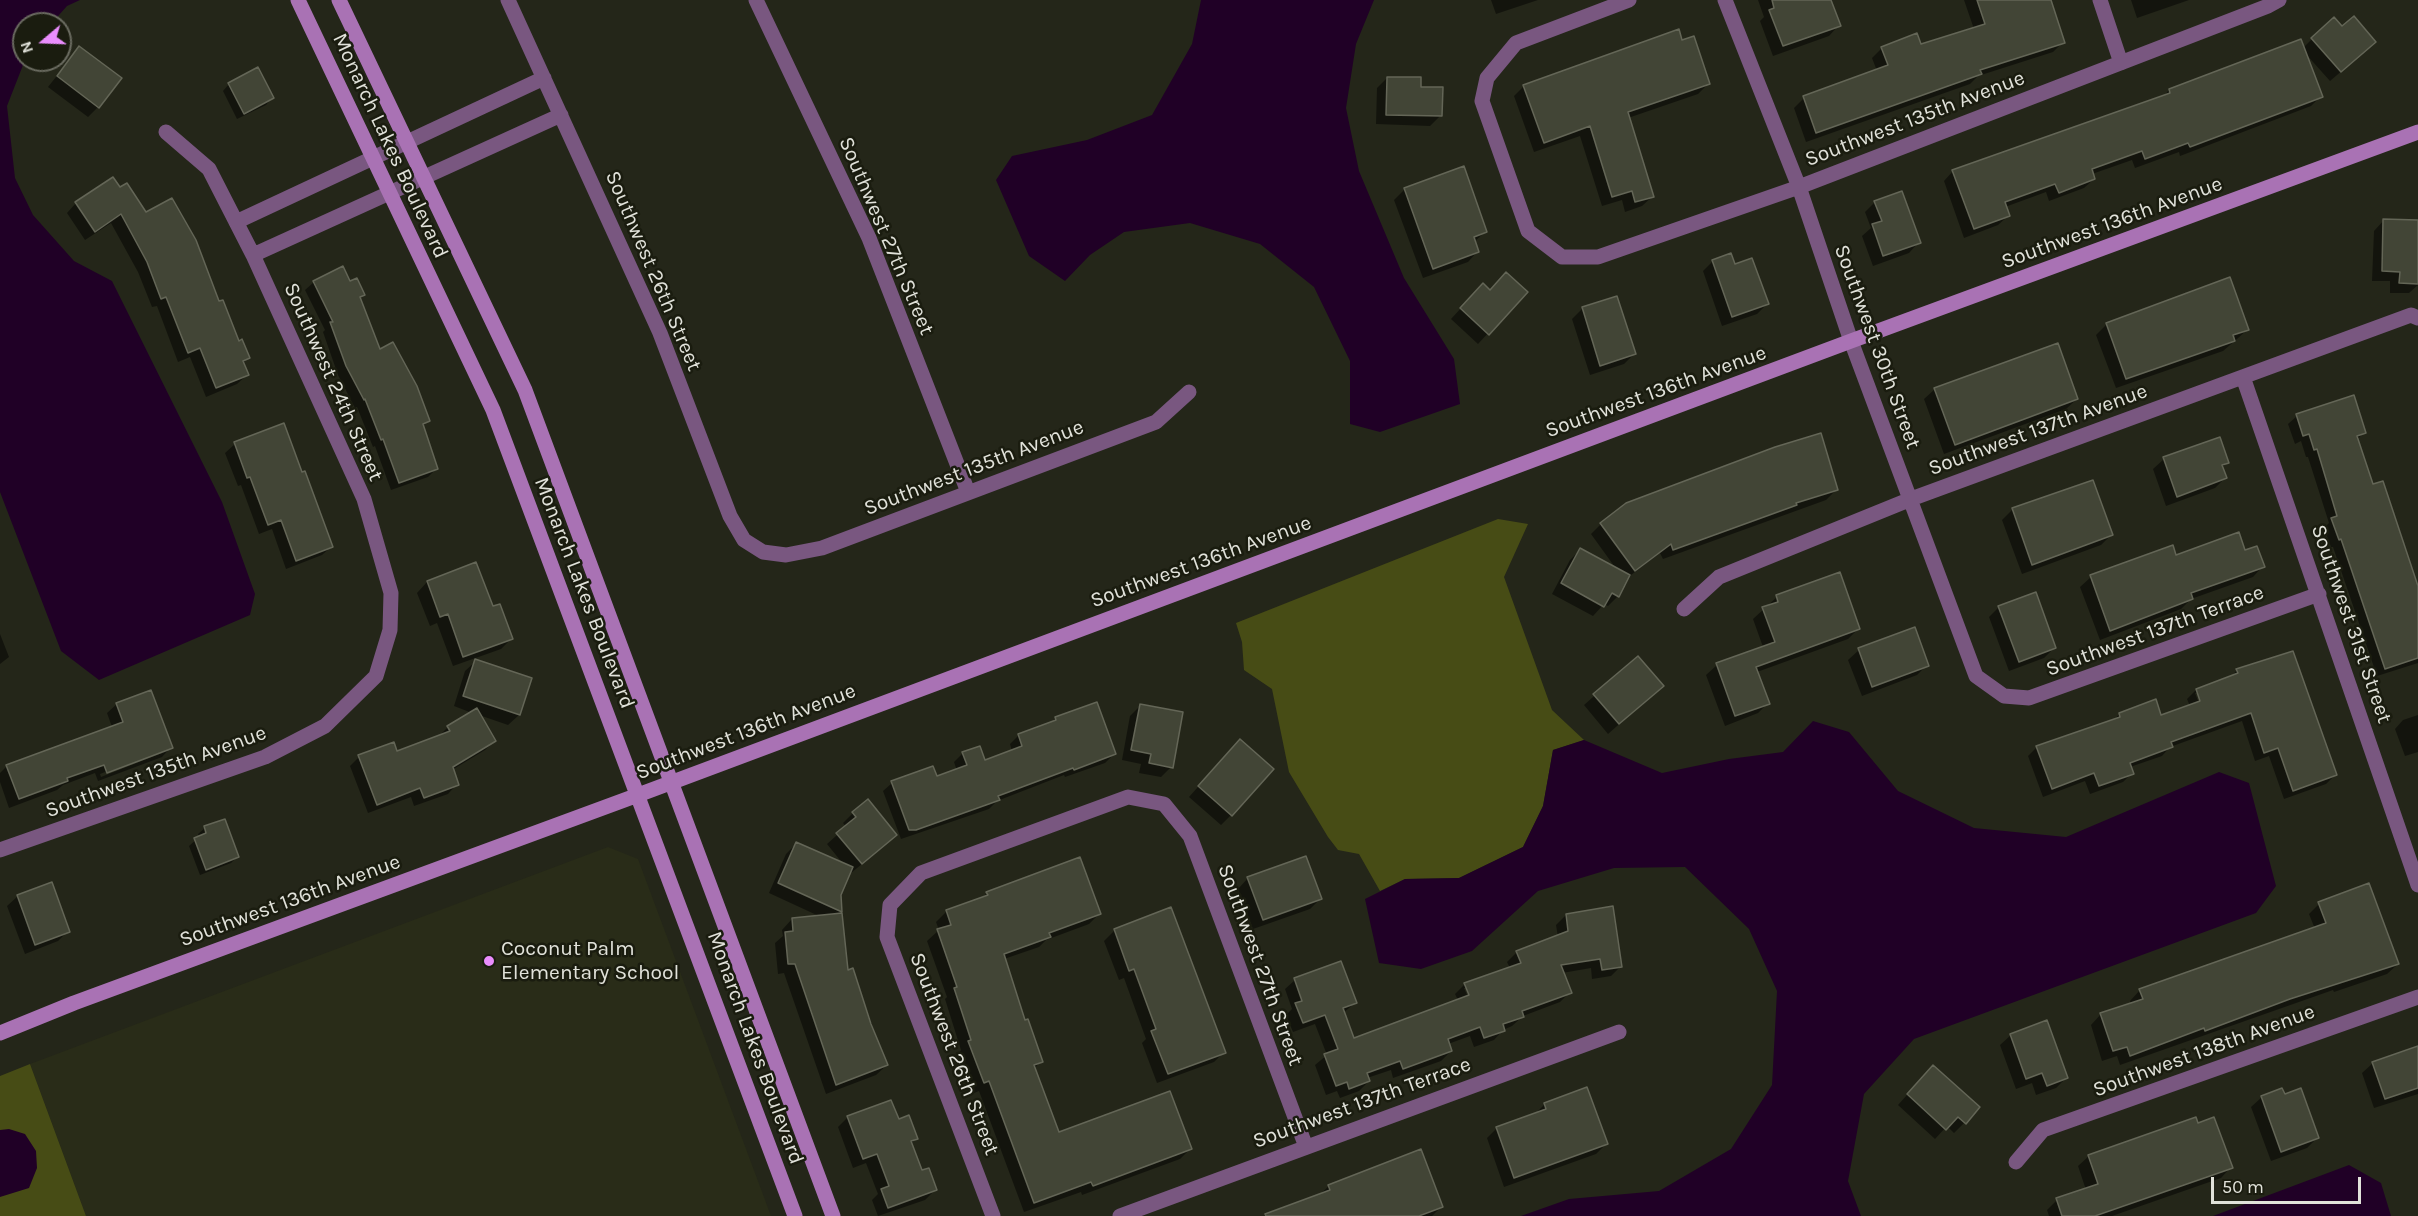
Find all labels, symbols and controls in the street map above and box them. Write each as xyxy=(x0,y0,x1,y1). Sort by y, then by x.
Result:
north arrow xyxy=(12,12,72,72)
street label: Monarch Lakes Boulevard xyxy=(327,29,453,263)
text: N xyxy=(16,39,37,56)
street label: Southwest 135th Avenue xyxy=(1802,65,2028,173)
street label: Southwest 27th Street xyxy=(833,133,939,339)
street label: Southwest 26th Street xyxy=(599,167,707,375)
street label: Southwest 136th Avenue xyxy=(1998,171,2226,275)
street label: Southwest 30th Street xyxy=(1828,241,1926,453)
street label: Southwest 24th Street xyxy=(278,279,388,485)
street label: Southwest 136th Avenue xyxy=(1542,340,1770,444)
street label: Southwest 137th Avenue xyxy=(1925,379,2151,481)
street label: Southwest 135th Avenue xyxy=(861,414,1087,522)
street label: Monarch Lakes Boulevard xyxy=(528,474,640,712)
street label: Southwest 136th Avenue xyxy=(1087,510,1315,614)
street label: Southwest 31st Street xyxy=(2305,521,2397,727)
street label: Southwest 137th Terrace xyxy=(2043,580,2267,682)
street label: Southwest 136th Avenue xyxy=(633,678,859,786)
street label: Southwest 135th Avenue xyxy=(42,720,270,824)
street label: Southwest 136th Avenue xyxy=(176,849,404,953)
street label: Southwest 27th Street xyxy=(1212,861,1308,1069)
street label: Monarch Lakes Boulevard xyxy=(701,928,809,1168)
place label: Coconut Palm Elementary School xyxy=(501,936,679,986)
street label: Southwest 26th Street xyxy=(904,949,1004,1159)
marker: Coconut Palm Elementary School xyxy=(482,954,496,968)
street label: Southwest 138th Avenue xyxy=(2090,999,2318,1103)
street label: Southwest 137th Terrace xyxy=(1250,1052,1474,1154)
scale bar xyxy=(2214,1165,2364,1203)
text: 50 m xyxy=(2222,1176,2264,1198)

